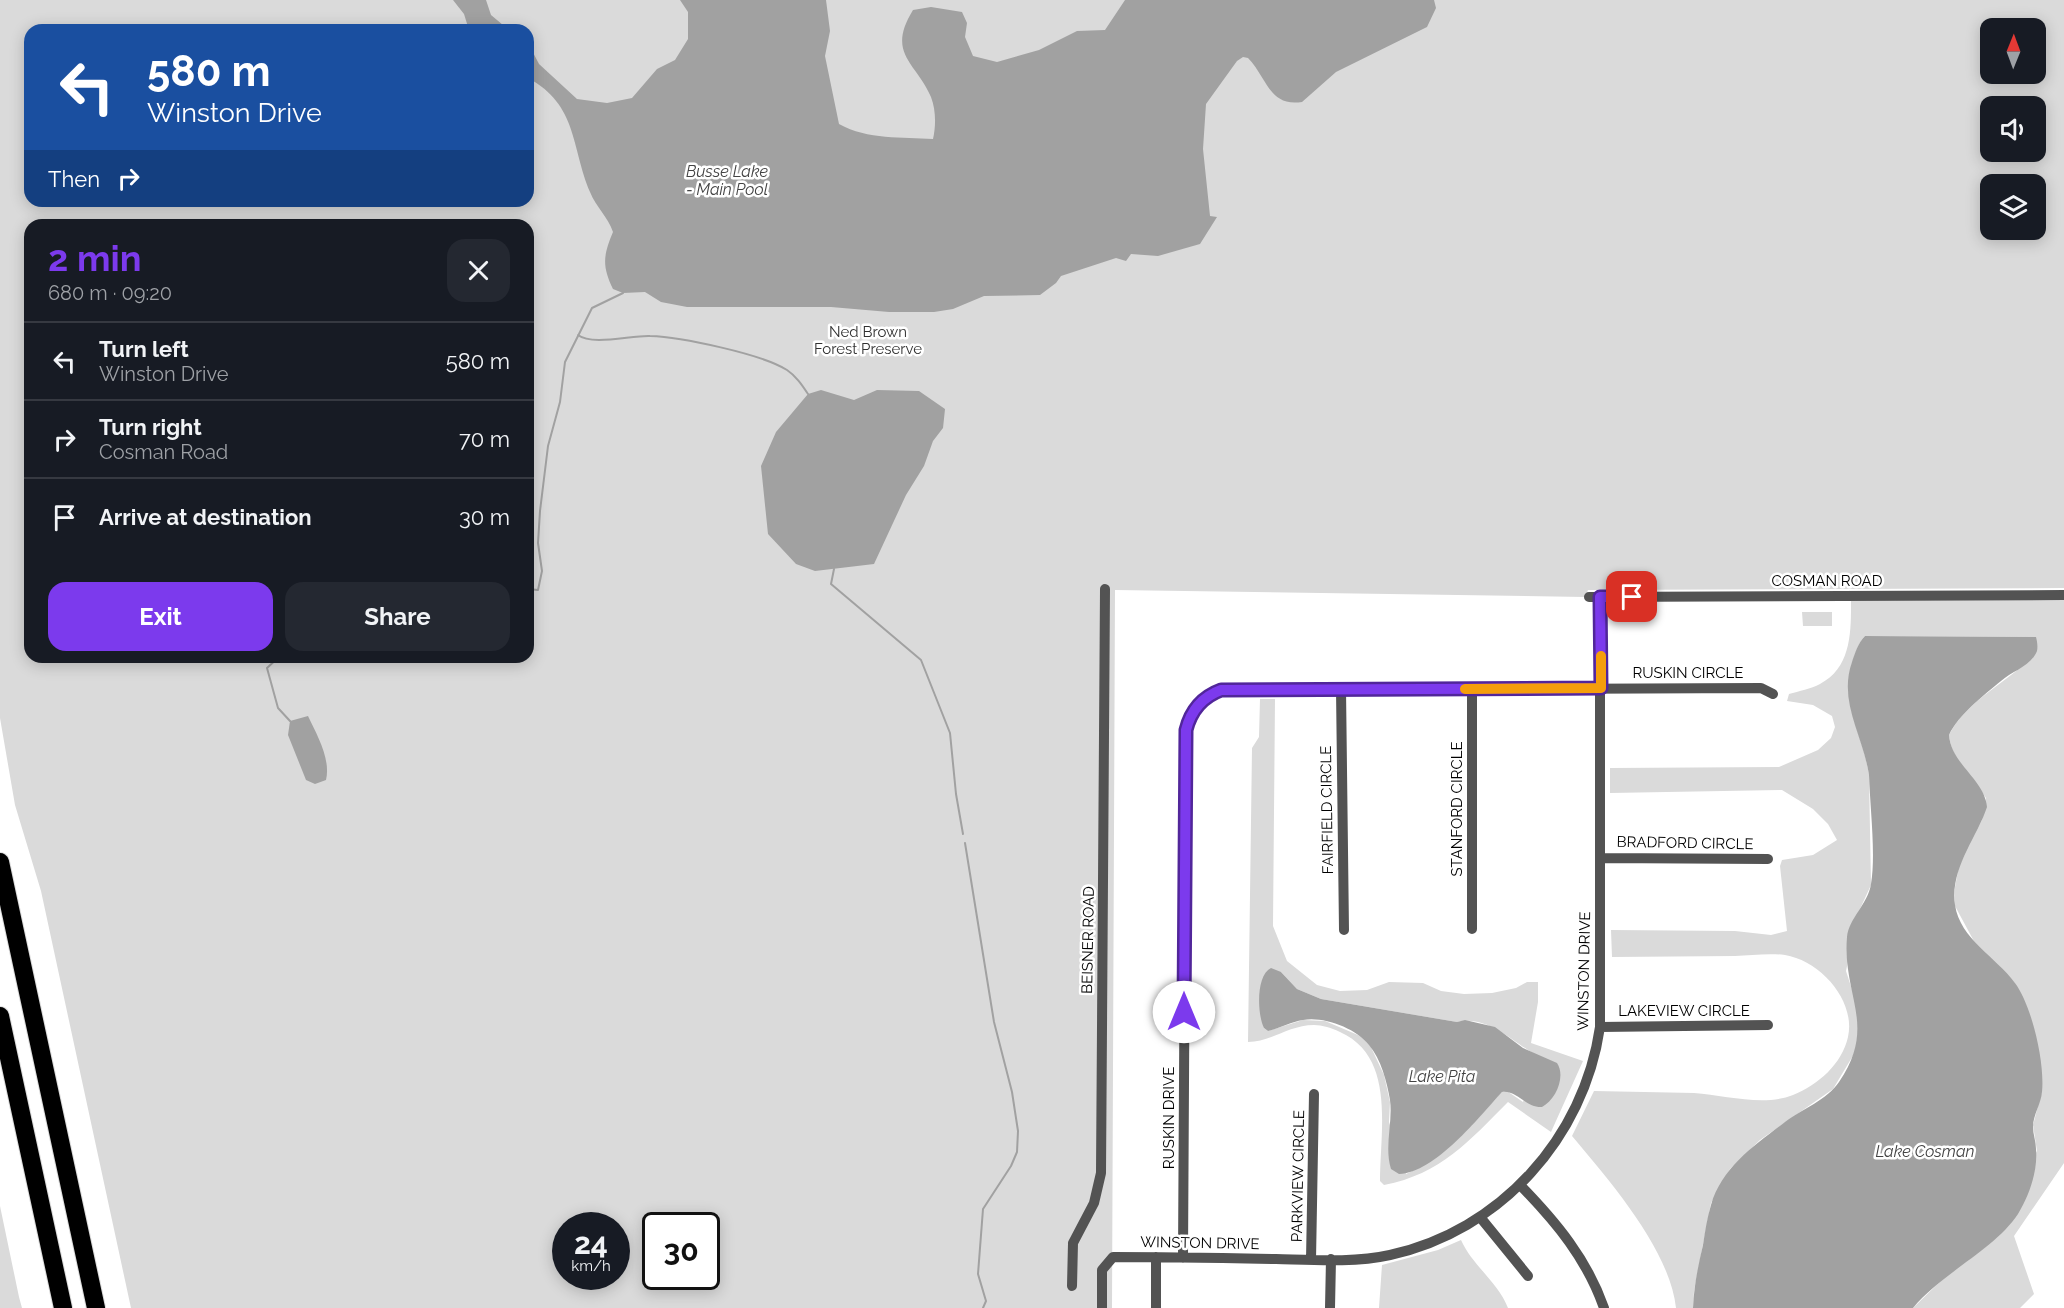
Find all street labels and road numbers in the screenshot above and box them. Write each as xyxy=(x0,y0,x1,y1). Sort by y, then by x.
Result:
street label: COSMAN ROAD xyxy=(1772,572,1883,590)
street label: RUSKIN CIRCLE xyxy=(1633,664,1743,682)
street label: STANFORD CIRCLE xyxy=(1448,741,1466,877)
street label: FAIRFIELD CIRCLE xyxy=(1317,746,1337,874)
street label: BRADFORD CIRCLE xyxy=(1616,833,1754,853)
street label: BEISNER ROAD xyxy=(1078,886,1098,994)
street label: WINSTON DRIVE xyxy=(1574,911,1594,1031)
street label: LAKEVIEW CIRCLE xyxy=(1618,1002,1750,1020)
street label: RUSKIN DRIVE xyxy=(1160,1067,1178,1169)
street label: PARKVIEW CIRCLE xyxy=(1288,1110,1308,1242)
street label: WINSTON DRIVE xyxy=(1140,1233,1260,1253)

